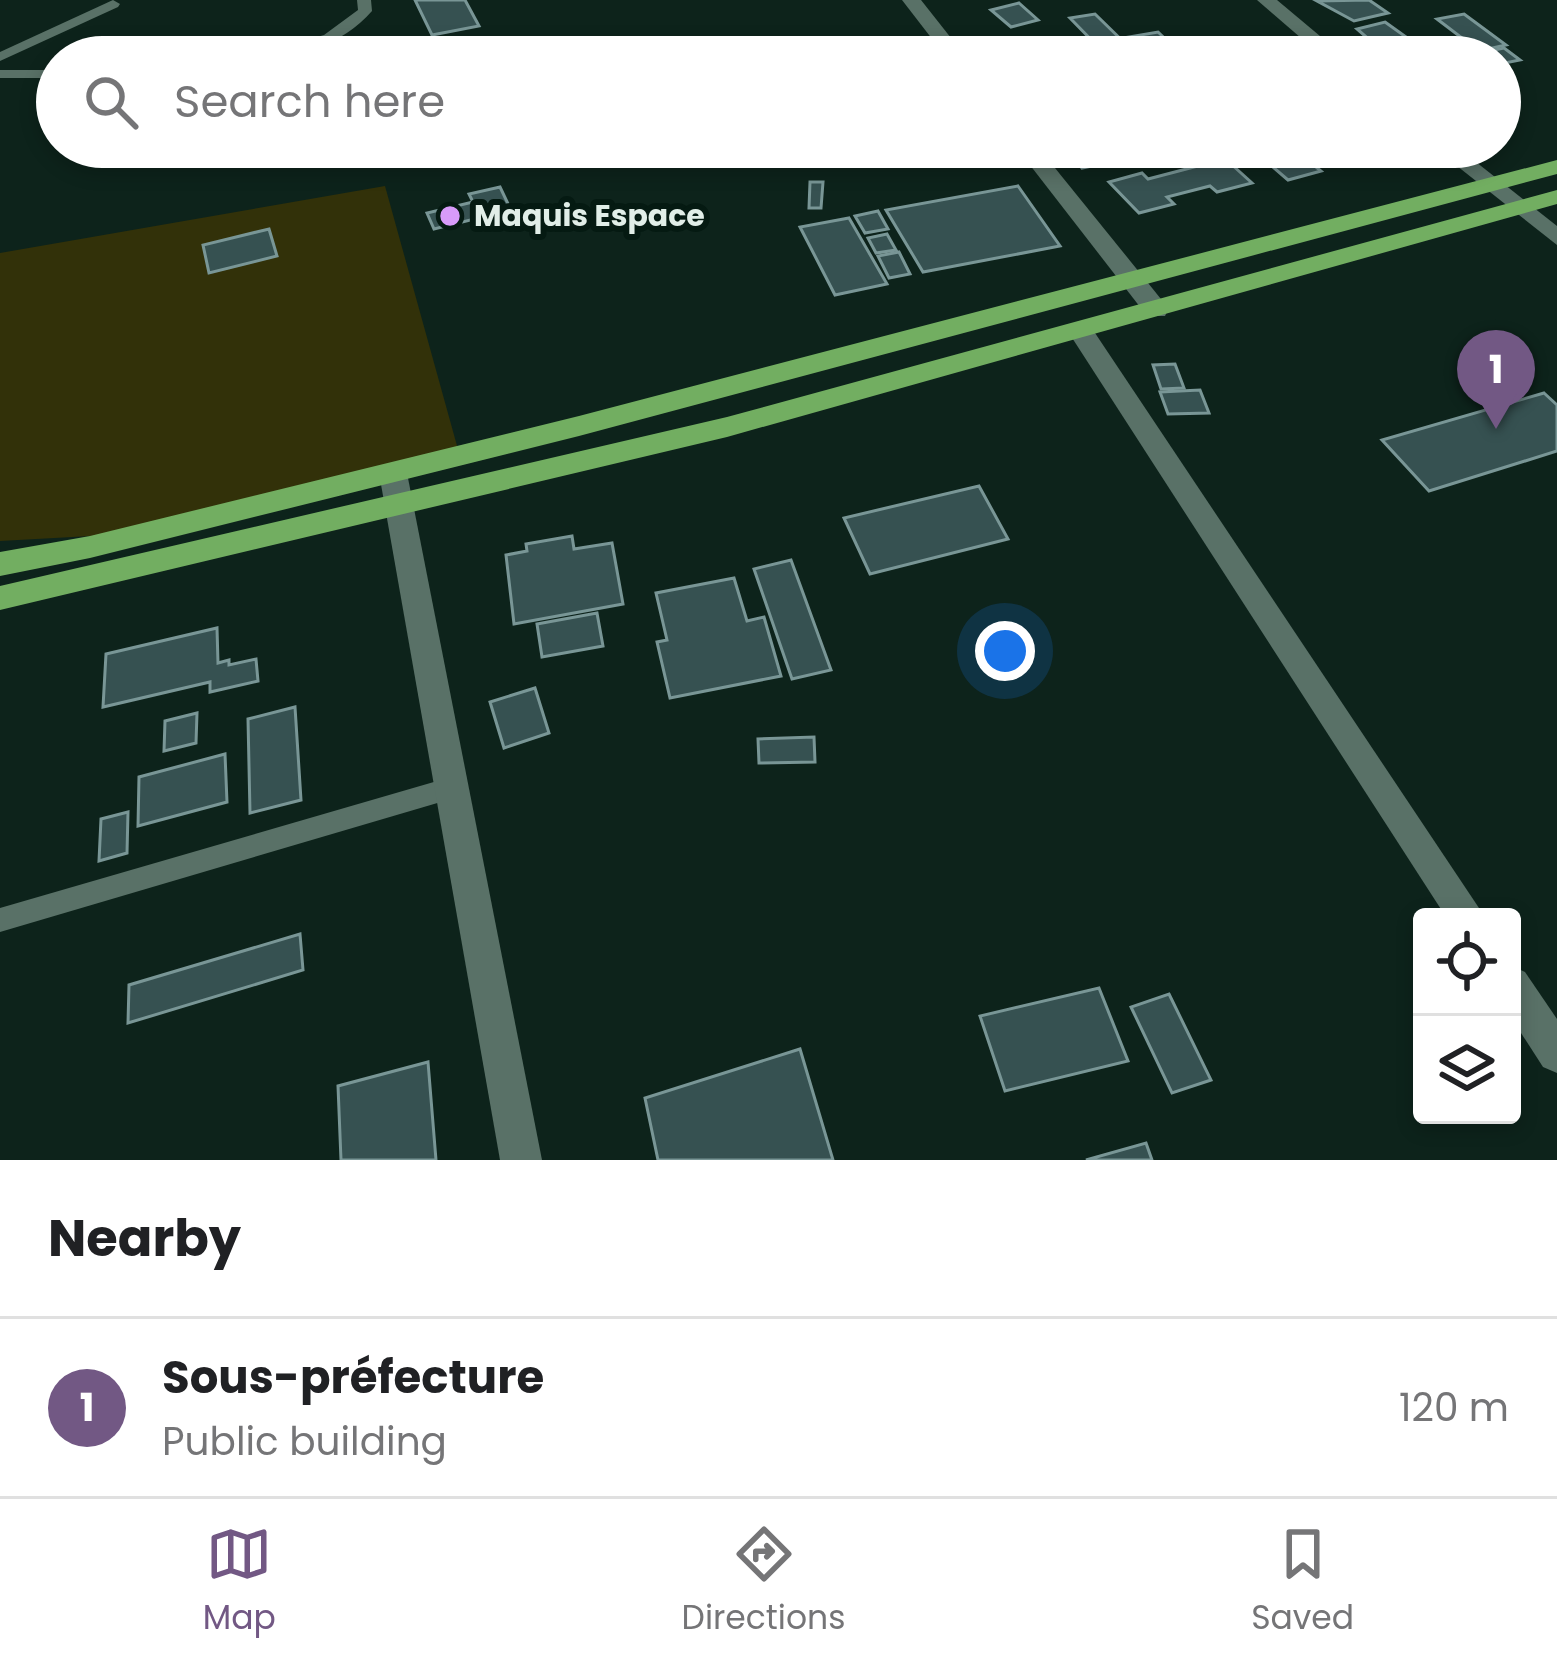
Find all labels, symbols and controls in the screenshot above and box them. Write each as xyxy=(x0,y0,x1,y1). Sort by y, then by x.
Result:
search box xyxy=(36,36,1521,168)
icon: search xyxy=(78,69,144,135)
text: Search here xyxy=(174,70,445,133)
place label: Maquis Espace xyxy=(474,194,705,237)
marker: Maquis Espace xyxy=(437,203,463,229)
pin: 1 xyxy=(1457,330,1535,429)
your location xyxy=(975,621,1035,681)
map controls xyxy=(1413,908,1521,1124)
button: locate xyxy=(1413,908,1521,1016)
button: layers xyxy=(1413,1016,1521,1124)
text: Nearby xyxy=(48,1202,241,1274)
text: Sous-préfecture xyxy=(162,1346,544,1409)
text: 1 xyxy=(80,1380,94,1435)
text: 120 m xyxy=(1399,1380,1509,1435)
text: Public building xyxy=(162,1414,447,1469)
tab: Map xyxy=(203,1521,276,1643)
tab: Directions xyxy=(682,1521,845,1643)
tab: Saved xyxy=(1251,1521,1354,1643)

